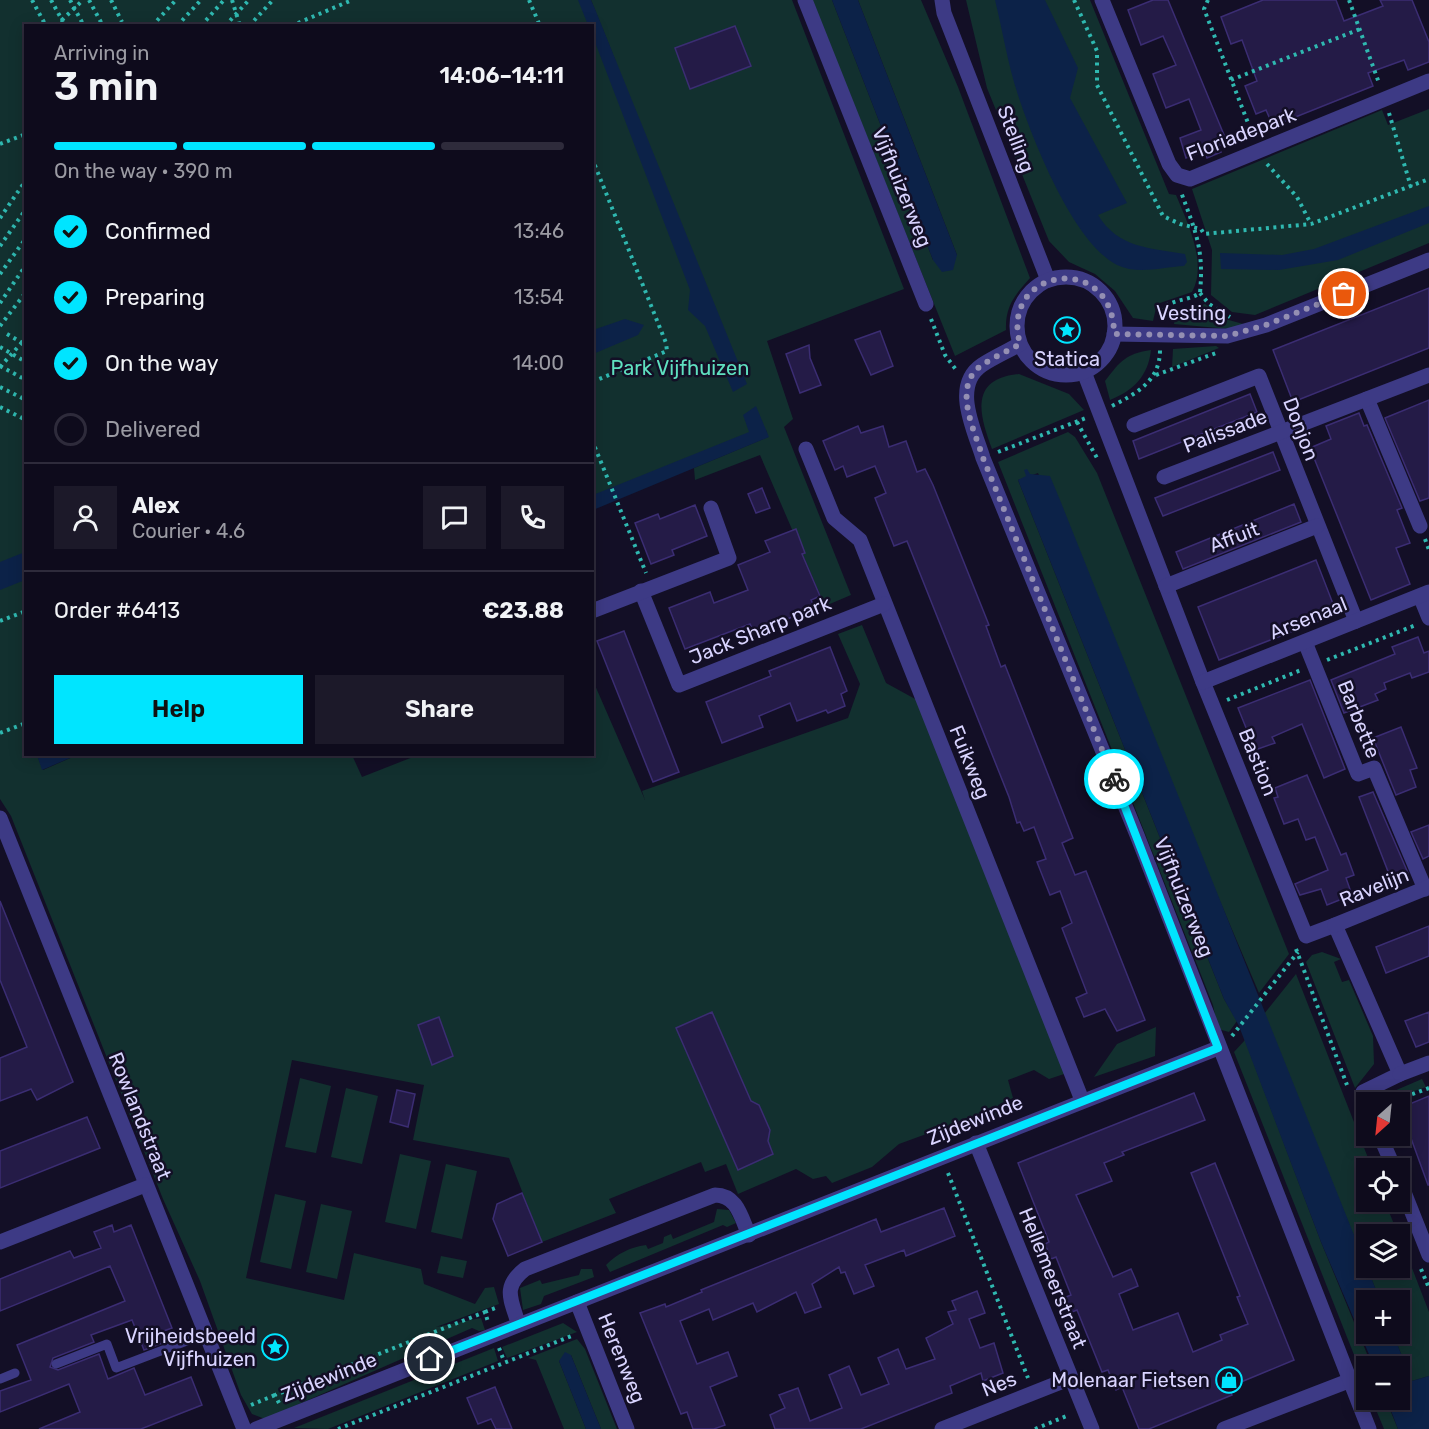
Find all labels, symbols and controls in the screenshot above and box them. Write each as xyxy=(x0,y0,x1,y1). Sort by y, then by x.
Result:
text: Arriving in xyxy=(54,41,149,65)
text: 14:06–14:11 xyxy=(439,62,564,89)
text: 3 min xyxy=(54,64,159,110)
street label: Stelling xyxy=(992,102,1040,176)
street label: Floriadepark xyxy=(1183,102,1300,166)
street label: Vijfhuizerweg xyxy=(867,123,937,251)
text: On the way · 390 m xyxy=(54,159,233,183)
icon: check xyxy=(54,215,87,248)
text: Confirmed xyxy=(105,218,211,245)
text: 13:46 xyxy=(514,219,564,243)
pin xyxy=(1318,268,1369,319)
icon: bag xyxy=(1327,277,1360,310)
icon: check xyxy=(54,281,87,314)
text: Preparing xyxy=(105,284,205,311)
text: 13:54 xyxy=(514,285,564,309)
street label: Vesting xyxy=(1156,301,1226,325)
place icon: Statica xyxy=(1052,315,1082,345)
icon: check xyxy=(54,347,87,380)
place label: Statica xyxy=(1034,347,1100,371)
text: On the way xyxy=(105,350,219,377)
text: 14:00 xyxy=(513,351,564,375)
park label: Park Vijfhuizen xyxy=(611,356,749,380)
street label: Donjon xyxy=(1278,394,1324,464)
street label: Palissade xyxy=(1180,404,1270,458)
text: Delivered xyxy=(105,416,201,443)
button: person xyxy=(54,486,117,549)
button: chat xyxy=(423,486,486,549)
button: phone xyxy=(501,486,564,549)
text: Alex xyxy=(132,492,180,519)
street label: Affuit xyxy=(1206,517,1263,557)
text: Courier · 4.6 xyxy=(132,519,245,543)
street label: Jack Sharp park xyxy=(686,590,835,669)
street label: Arsenaal xyxy=(1266,592,1350,644)
text: Order #6413 xyxy=(54,597,180,624)
text: €23.88 xyxy=(482,597,564,624)
button: Help xyxy=(54,675,303,744)
button: Share xyxy=(315,675,564,744)
street label: Barbette xyxy=(1333,677,1385,761)
street label: Fuikweg xyxy=(944,722,996,802)
street label: Bastion xyxy=(1234,725,1282,799)
courier xyxy=(1084,749,1144,809)
icon: bike xyxy=(1098,763,1131,796)
street label: Vijfhuizerweg xyxy=(1149,833,1219,961)
street label: Ravelijn xyxy=(1336,862,1412,912)
street label: Rowlandstraat xyxy=(104,1049,177,1183)
street label: Zijdewinde xyxy=(924,1090,1026,1150)
north arrow xyxy=(1356,1092,1410,1146)
map controls xyxy=(1356,1092,1410,1410)
button: locate xyxy=(1356,1158,1410,1212)
street label: Hellemeerstraat xyxy=(1014,1204,1092,1352)
button: layers xyxy=(1356,1224,1410,1278)
button: + xyxy=(1356,1290,1410,1344)
street label: Herenweg xyxy=(593,1309,651,1407)
place label: Vrijheidsbeeld Vijfhuizen xyxy=(125,1324,256,1371)
place icon: Vrijheidsbeeld Vijfhuizen xyxy=(260,1332,290,1362)
pin xyxy=(404,1333,455,1384)
icon: home xyxy=(413,1342,446,1375)
street label: Zijdewinde xyxy=(278,1347,380,1407)
button: − xyxy=(1356,1356,1410,1410)
shop icon: Molenaar Fietsen xyxy=(1214,1365,1244,1395)
street label: Nes xyxy=(978,1366,1020,1402)
place label: Molenaar Fietsen xyxy=(1051,1368,1210,1392)

